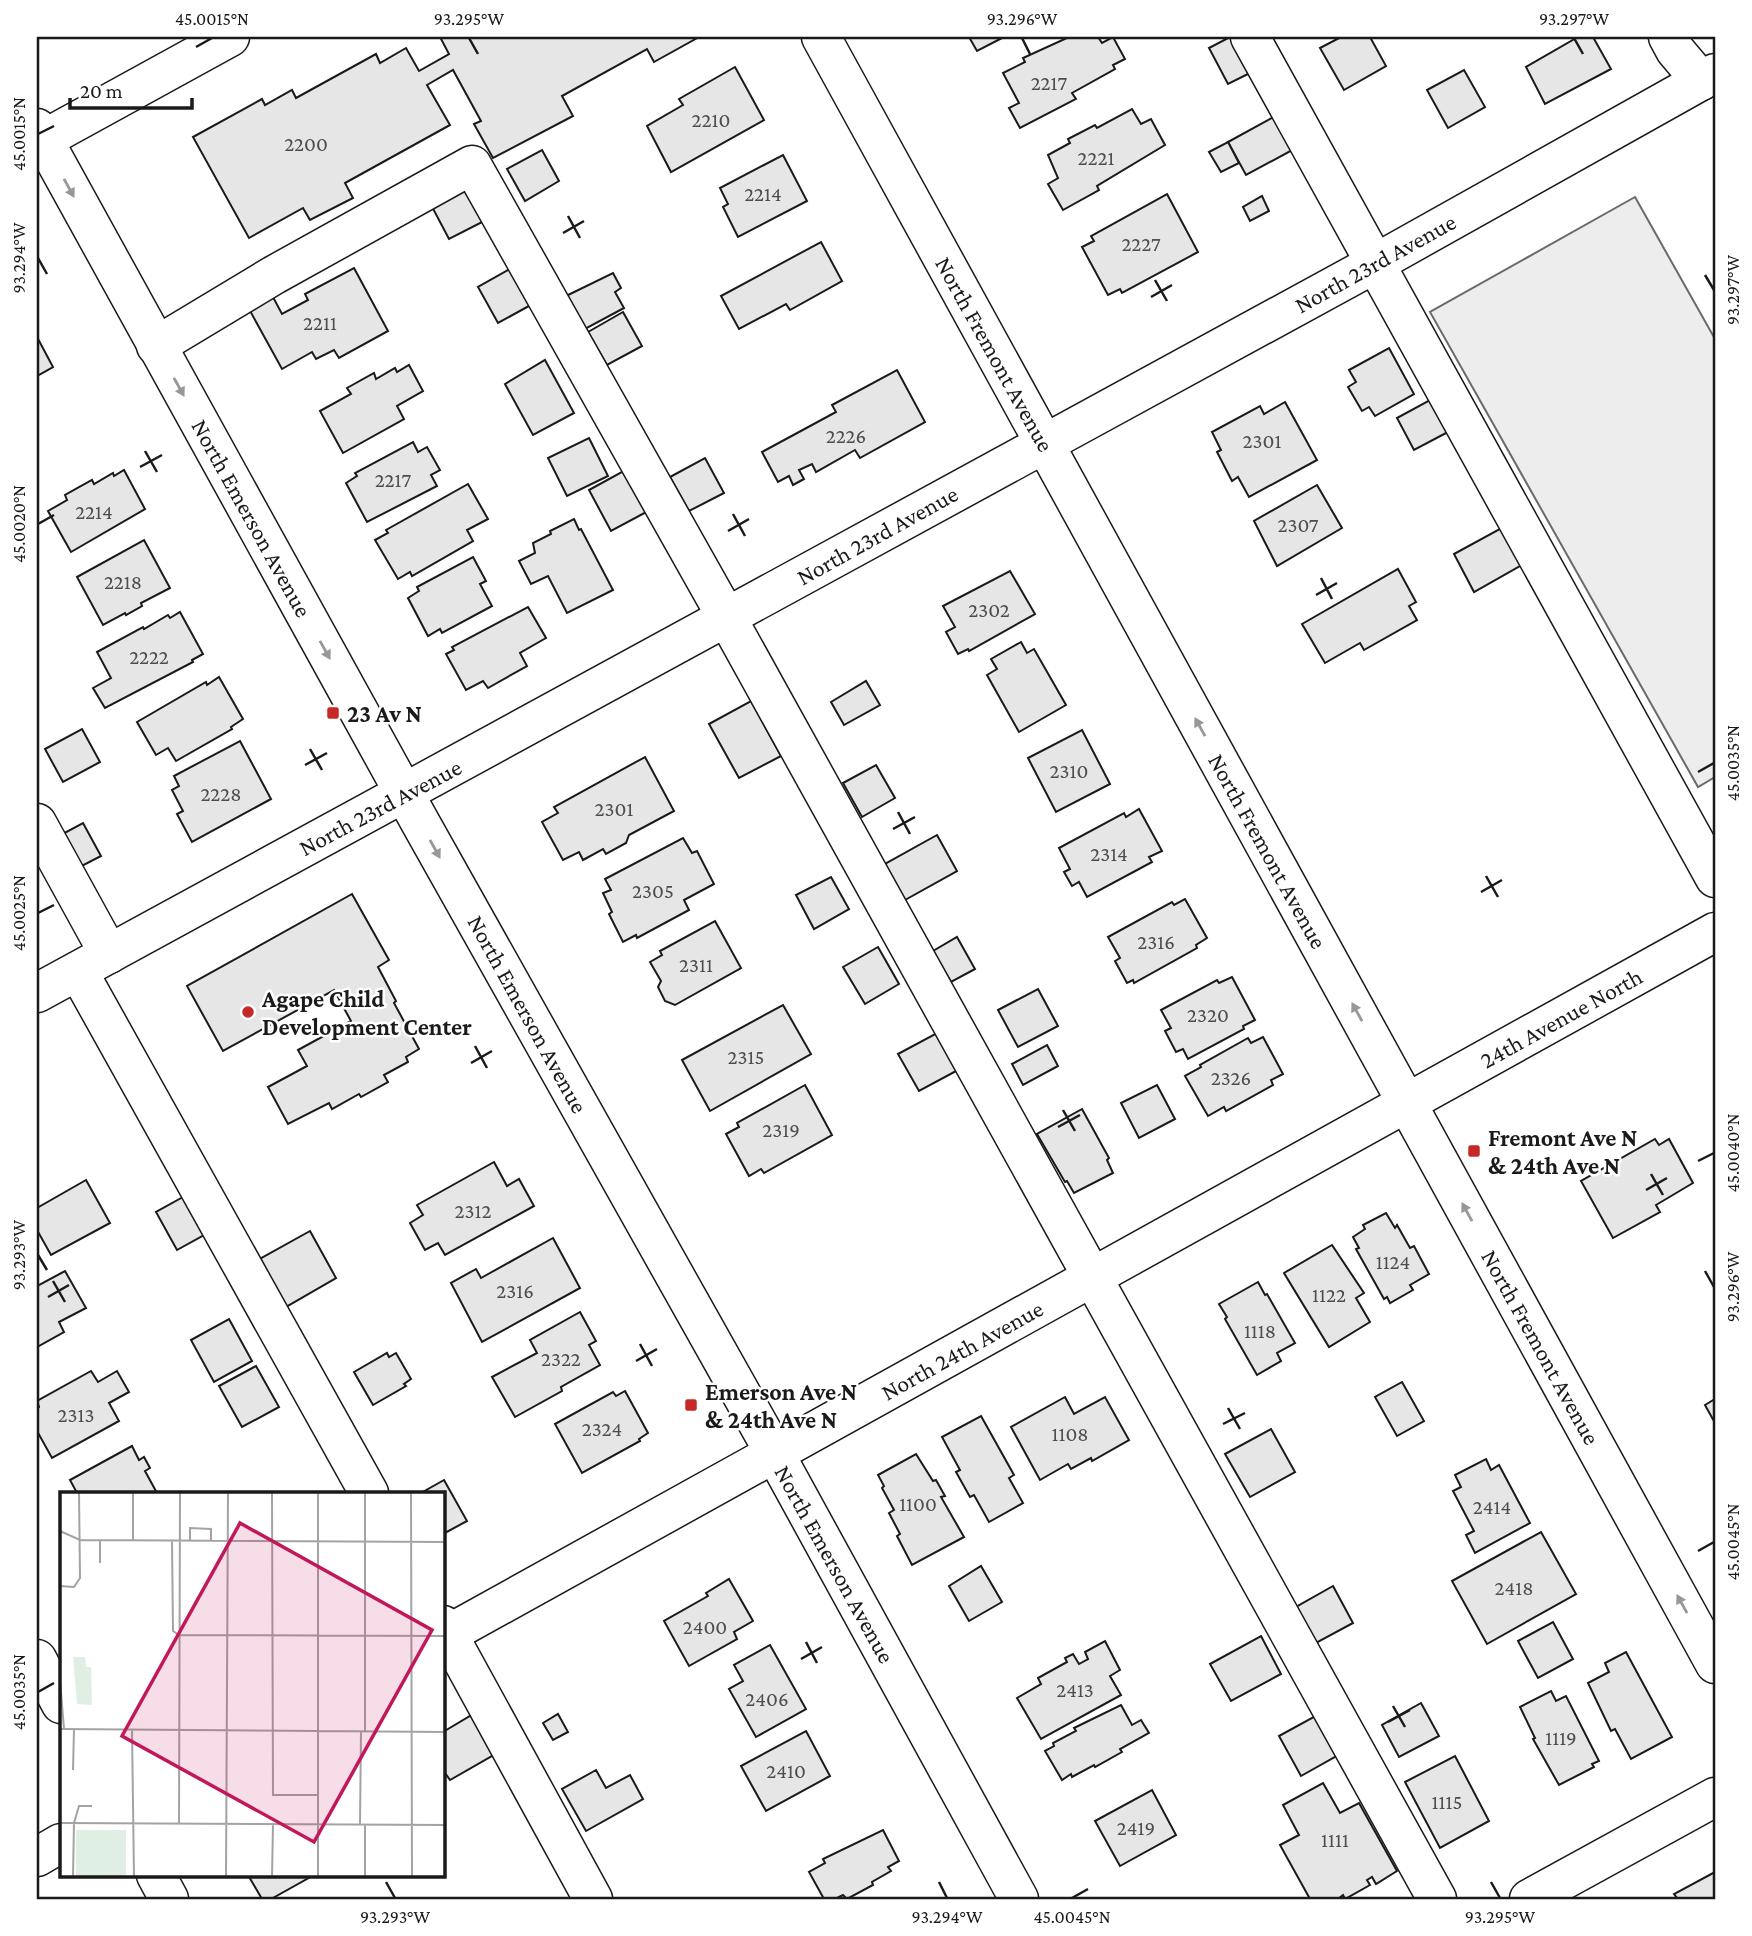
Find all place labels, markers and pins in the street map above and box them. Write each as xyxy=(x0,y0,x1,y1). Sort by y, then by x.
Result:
place label: 23 Av N xyxy=(347,700,422,727)
marker: 23 Av N xyxy=(325,705,341,721)
place label: Agape Child Development Center xyxy=(261,985,472,1040)
marker: Agape Child Development Center xyxy=(240,1004,256,1020)
place label: Fremont Ave N & 24th Ave N xyxy=(1488,1124,1637,1179)
marker: Fremont Ave N & 24th Ave N xyxy=(1466,1143,1482,1159)
place label: Emerson Ave N & 24th Ave N xyxy=(705,1378,857,1433)
marker: Emerson Ave N & 24th Ave N xyxy=(683,1397,699,1413)

